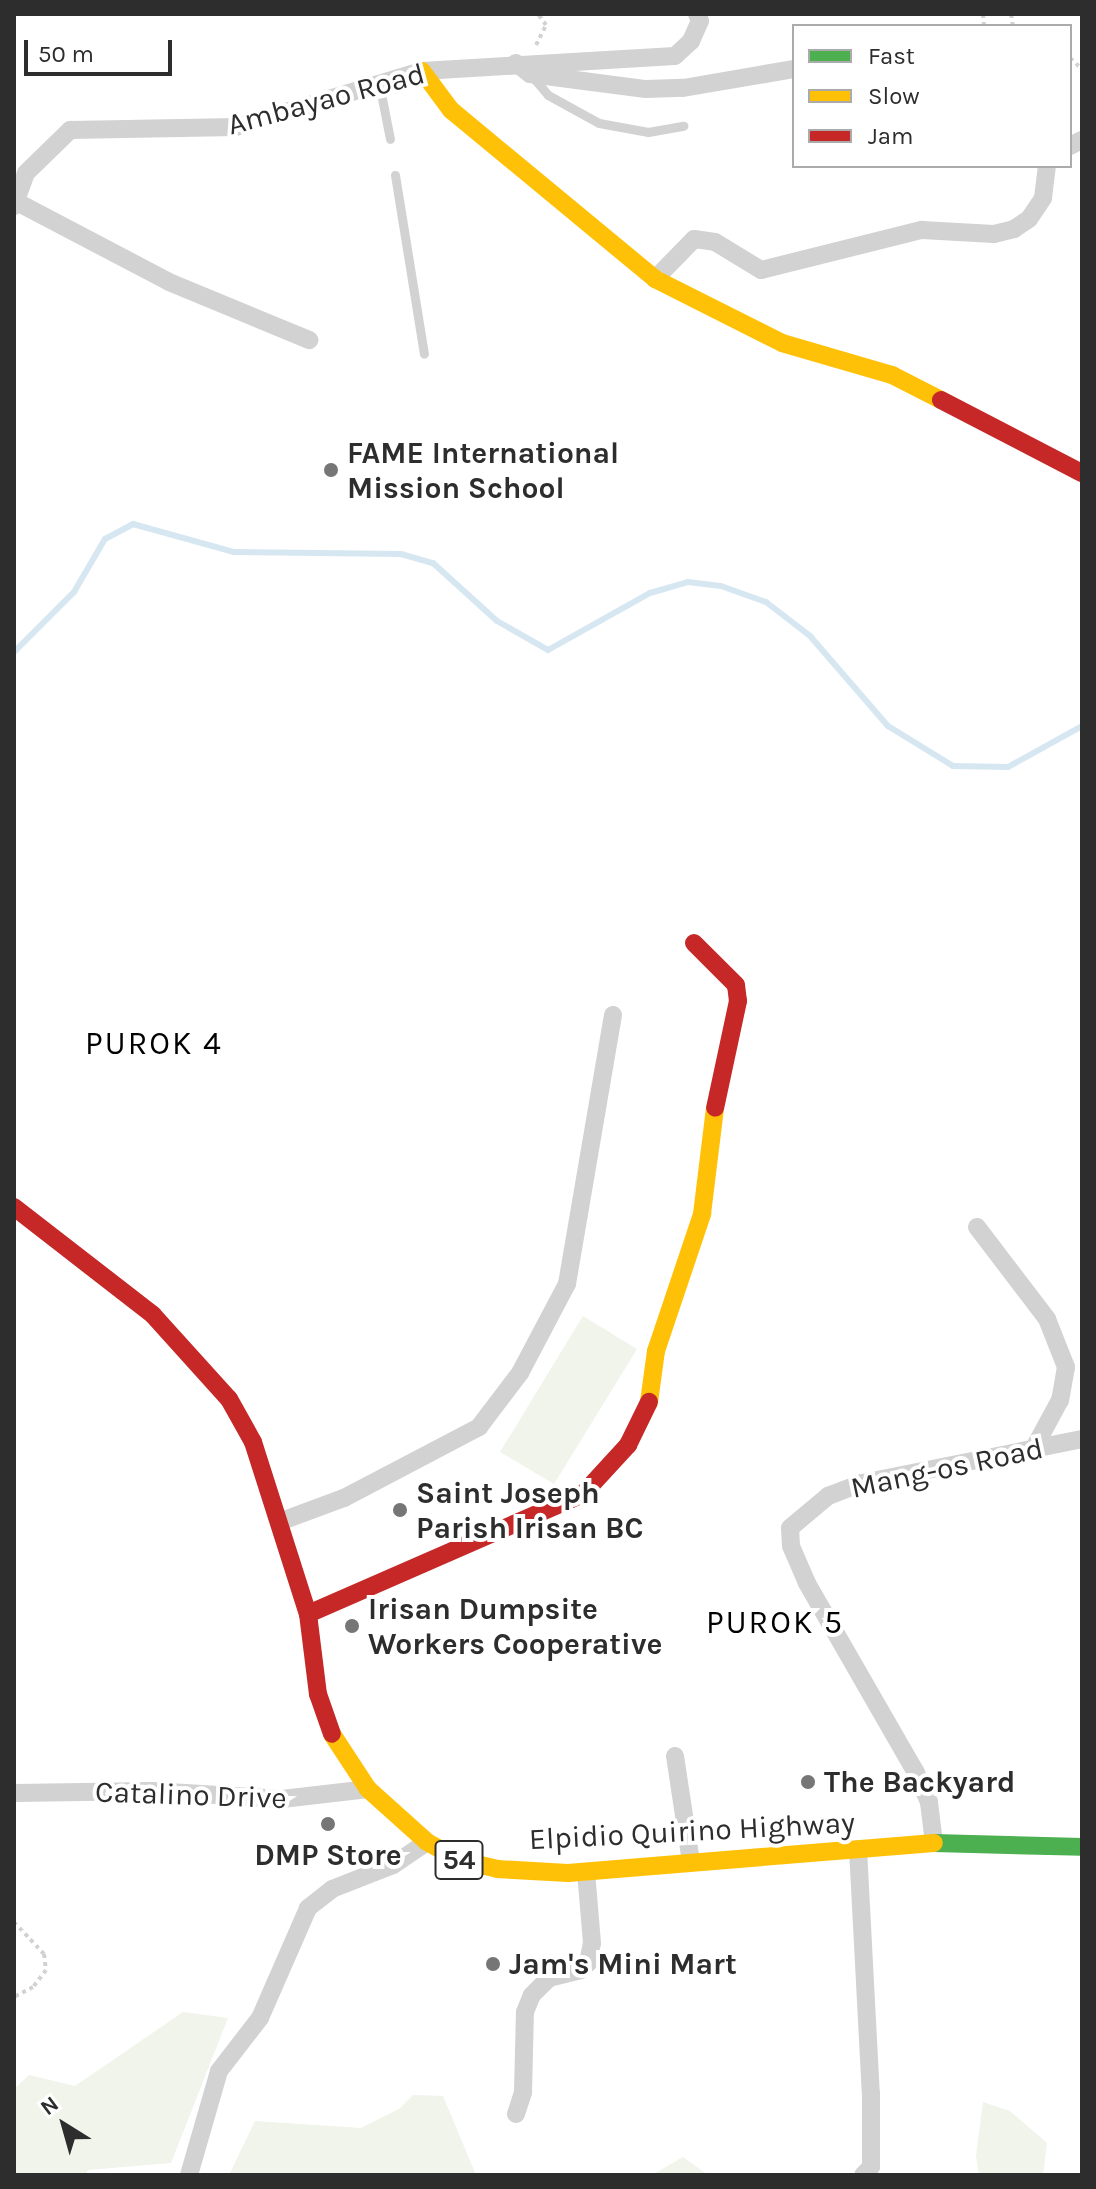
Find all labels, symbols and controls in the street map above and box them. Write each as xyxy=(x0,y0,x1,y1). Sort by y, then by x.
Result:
scale bar xyxy=(28,24,176,74)
legend xyxy=(792,24,1072,168)
text: 50 m xyxy=(38,40,94,68)
text: Fast xyxy=(868,42,915,70)
street label: Ambayao Road xyxy=(223,55,429,143)
text: Slow xyxy=(868,82,920,110)
text: Jam xyxy=(868,122,913,150)
place label: FAME International Mission School xyxy=(347,435,619,506)
marker: FAME International Mission School xyxy=(322,461,340,479)
district label: PUROK 4 xyxy=(85,1025,223,1063)
street label: Mang-os Road xyxy=(848,1430,1046,1506)
place label: Saint Joseph Parish Irisan BC xyxy=(416,1475,644,1546)
marker: Saint Joseph Parish Irisan BC xyxy=(391,1501,409,1519)
place label: Irisan Dumpsite Workers Cooperative xyxy=(368,1591,662,1662)
district label: PUROK 5 xyxy=(706,1604,844,1642)
marker: Irisan Dumpsite Workers Cooperative xyxy=(343,1617,361,1635)
place label: The Backyard xyxy=(824,1764,1015,1800)
marker: The Backyard xyxy=(799,1773,817,1791)
street label: Catalino Drive xyxy=(95,1774,287,1816)
street label: Elpidio Quirino Highway xyxy=(528,1804,856,1858)
marker: DMP Store xyxy=(319,1815,337,1833)
road number: 54 xyxy=(433,1836,485,1884)
place label: DMP Store xyxy=(254,1837,402,1873)
place label: Jam's Mini Mart xyxy=(509,1946,737,1982)
marker: Jam's Mini Mart xyxy=(484,1955,502,1973)
north arrow xyxy=(24,2085,104,2165)
text: N xyxy=(35,2091,64,2121)

